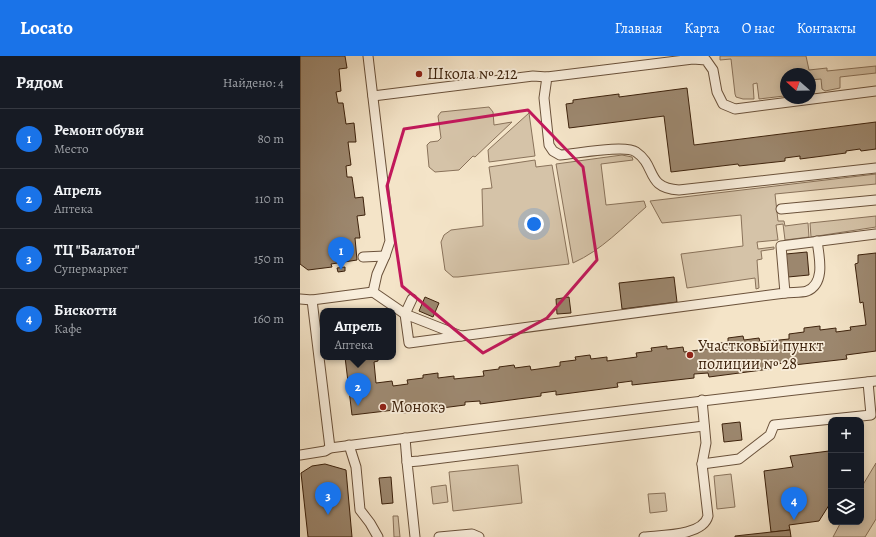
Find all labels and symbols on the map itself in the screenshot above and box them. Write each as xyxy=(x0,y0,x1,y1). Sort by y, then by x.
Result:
place label: Школа № 212 xyxy=(427,63,518,85)
north arrow xyxy=(780,68,816,104)
marker: Школа № 212 xyxy=(414,69,424,79)
your location xyxy=(524,214,544,234)
pin: 1 xyxy=(328,237,354,270)
place label: Участковый пункт полиции № 28 xyxy=(698,335,824,375)
marker: Участковый пункт полиции № 28 xyxy=(685,350,695,360)
pin: 2 xyxy=(345,373,371,406)
place label: Монокэ xyxy=(391,396,445,418)
marker: Монокэ xyxy=(378,402,388,412)
pin: 3 xyxy=(315,482,341,515)
pin: 4 xyxy=(781,487,807,520)

